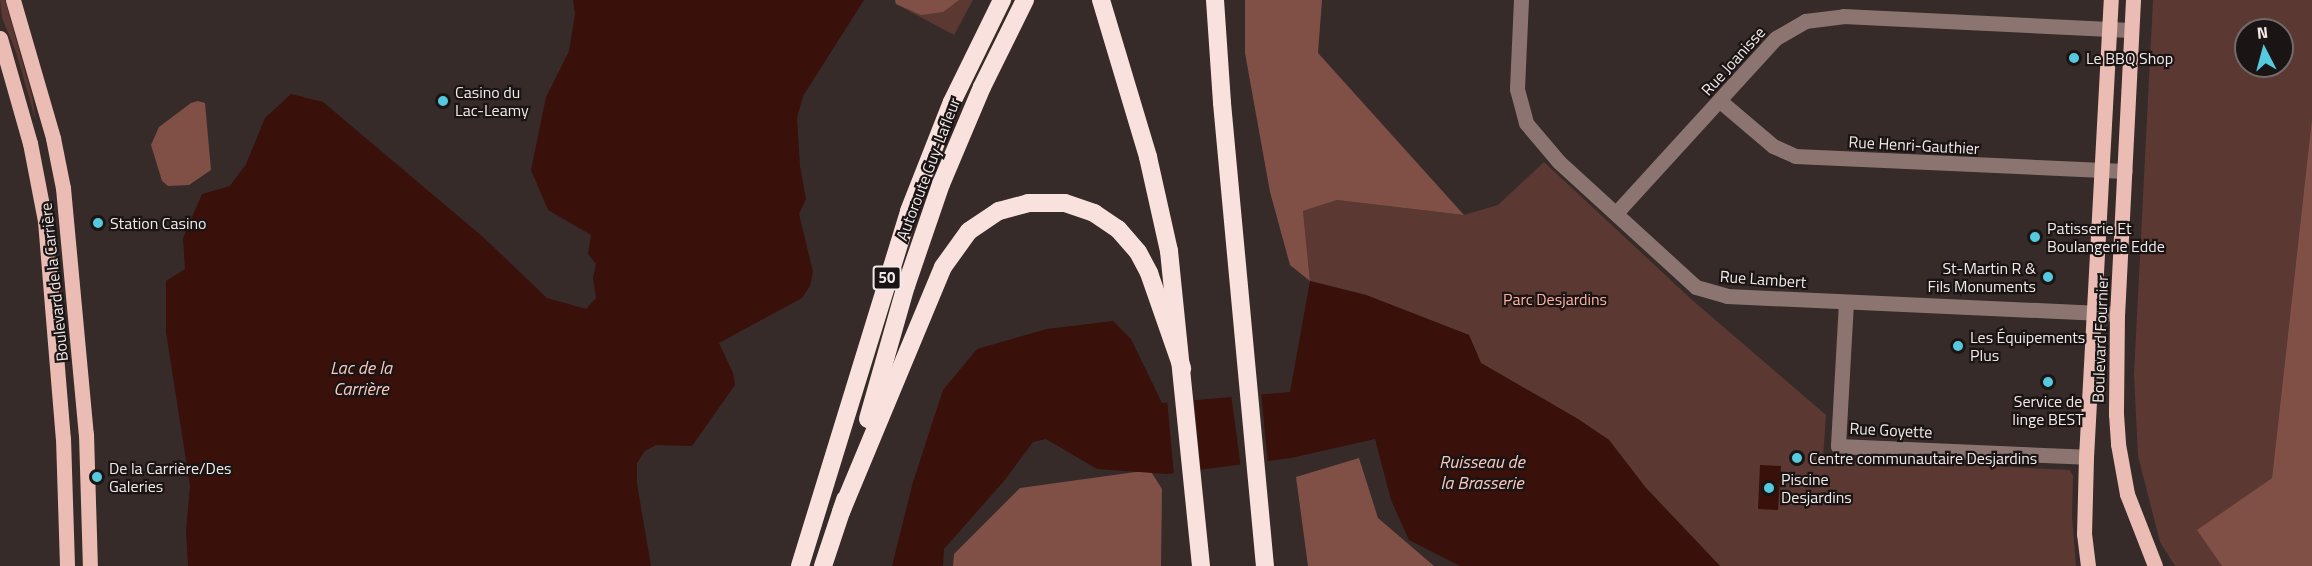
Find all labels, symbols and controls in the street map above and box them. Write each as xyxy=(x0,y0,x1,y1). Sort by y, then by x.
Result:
north arrow xyxy=(2234,18,2294,78)
text: N xyxy=(2256,20,2269,45)
street label: Rue Joanisse xyxy=(1697,23,1769,99)
place label: Le BBQ Shop xyxy=(2086,48,2173,68)
marker: Le BBQ Shop xyxy=(2067,51,2081,65)
place label: Casino du Lac-Leamy xyxy=(455,82,529,120)
marker: Casino du Lac-Leamy xyxy=(436,94,450,108)
street label: Autoroute Guy-Lafleur xyxy=(892,95,964,243)
street label: Rue Henri-Gauthier xyxy=(1848,132,1980,158)
street label: Boulevard de la Carrière xyxy=(36,202,72,362)
place label: Station Casino xyxy=(110,213,207,233)
marker: Station Casino xyxy=(91,216,105,230)
place label: Patisserie Et Boulangerie Edde xyxy=(2047,218,2165,256)
marker: Patisserie Et Boulangerie Edde xyxy=(2028,230,2042,244)
place label: St-Martin R & Fils Monuments xyxy=(1927,258,2036,296)
road number: 50 xyxy=(872,266,902,290)
street label: Rue Lambert xyxy=(1719,266,1807,292)
marker: St-Martin R & Fils Monuments xyxy=(2041,270,2055,284)
street label: Boulevard Fournier xyxy=(2088,275,2112,403)
park label: Parc Desjardins xyxy=(1503,289,1607,309)
place label: Les Équipements Plus xyxy=(1970,327,2085,365)
marker: Les Équipements Plus xyxy=(1951,339,1965,353)
water label: Lac de la Carrière xyxy=(330,358,392,400)
marker: Service de linge BEST xyxy=(2041,375,2055,389)
place label: Service de linge BEST xyxy=(2012,391,2084,429)
street label: Rue Goyette xyxy=(1849,418,1933,442)
place label: Centre communautaire Desjardins xyxy=(1809,448,2037,468)
marker: Centre communautaire Desjardins xyxy=(1790,451,1804,465)
water label: Ruisseau de la Brasserie xyxy=(1439,452,1525,494)
place label: De la Carrière/Des Galeries xyxy=(109,458,231,496)
place label: Piscine Desjardins xyxy=(1781,469,1852,507)
marker: De la Carrière/Des Galeries xyxy=(90,470,104,484)
marker: Piscine Desjardins xyxy=(1762,481,1776,495)

